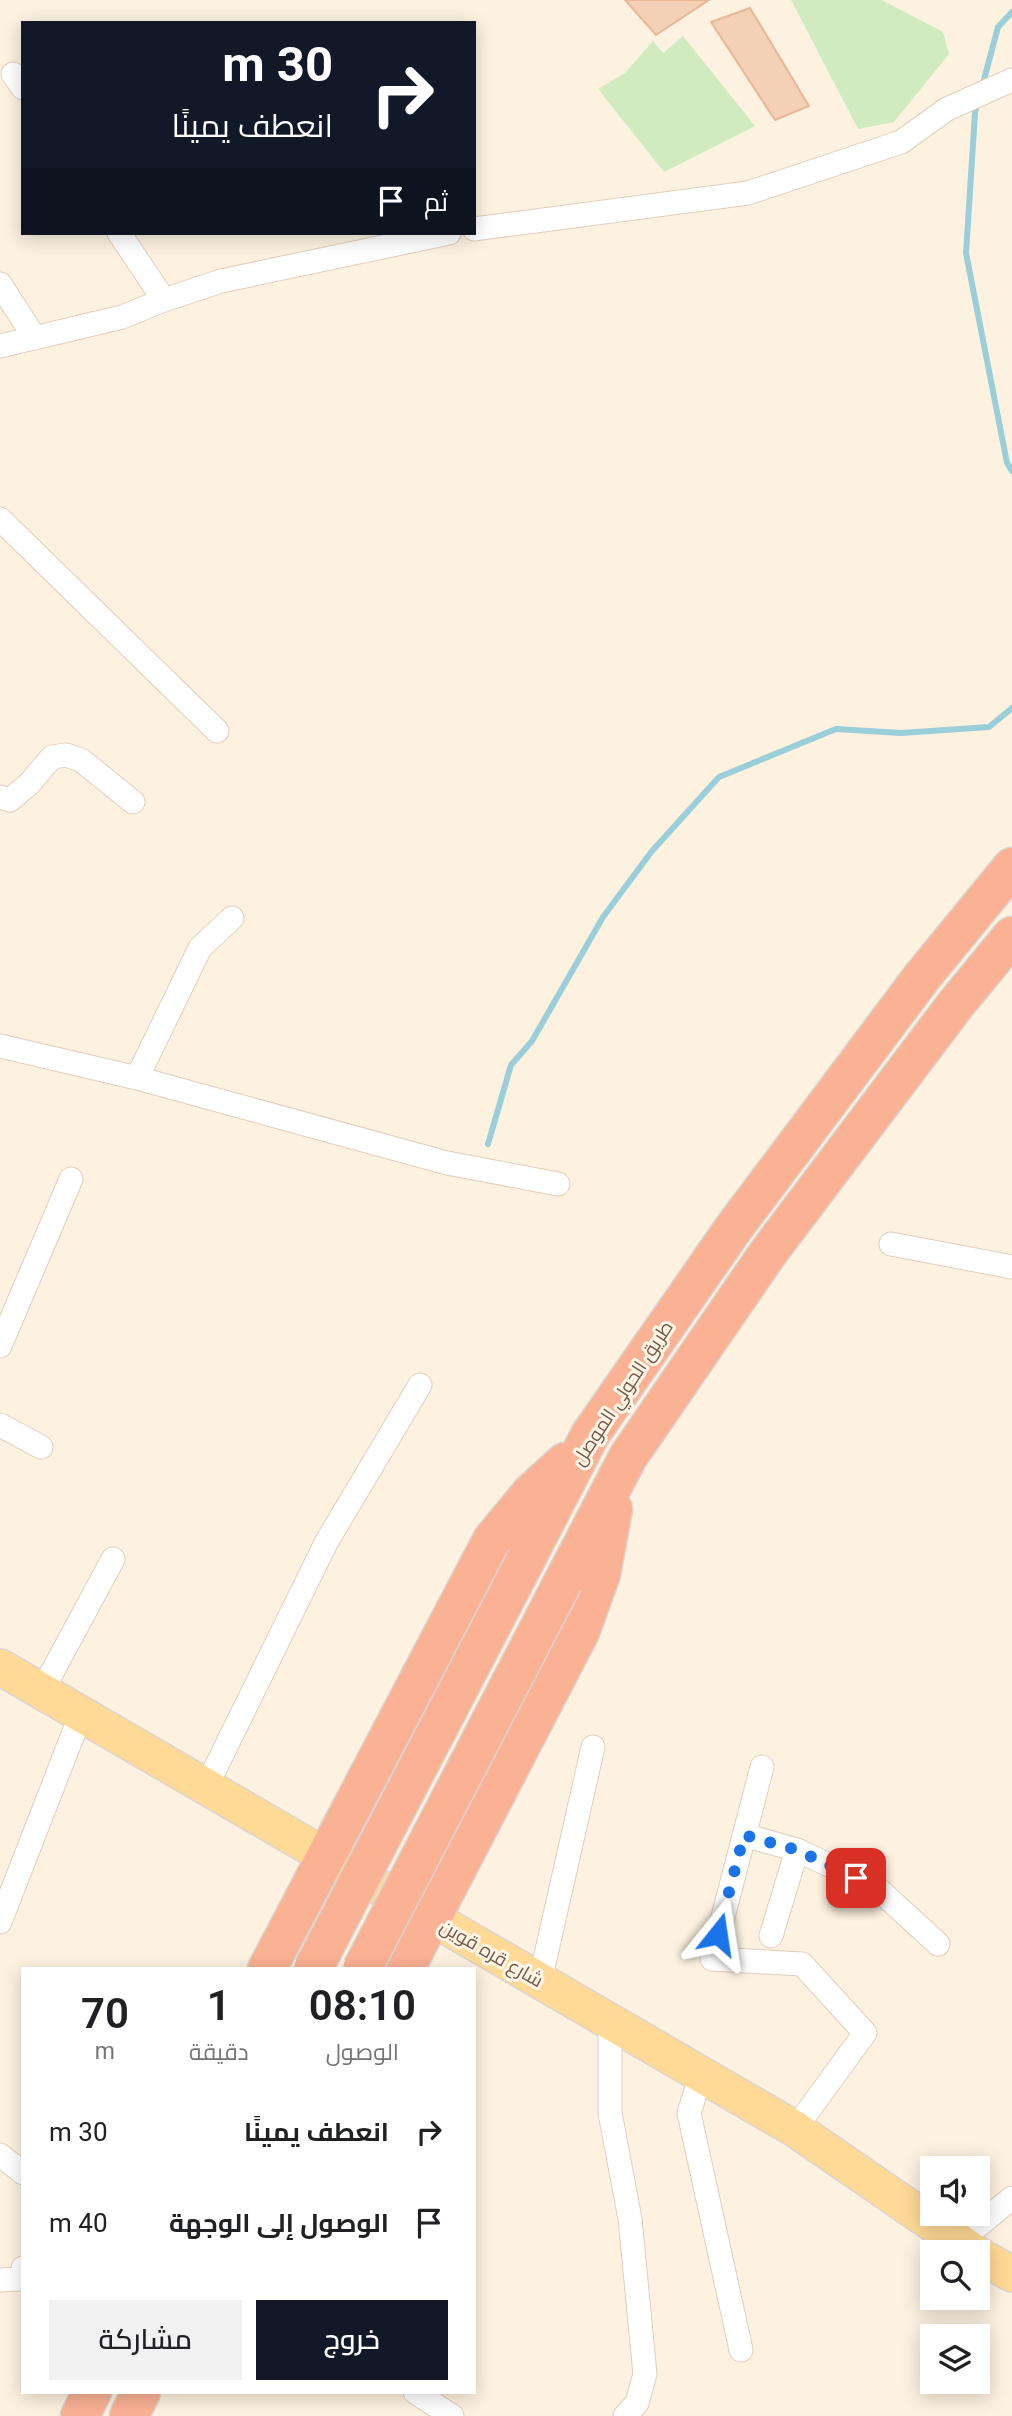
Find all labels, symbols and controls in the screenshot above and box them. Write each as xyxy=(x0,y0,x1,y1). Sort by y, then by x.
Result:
text: 30 m xyxy=(222,36,333,93)
icon: right xyxy=(357,49,448,140)
text: انعطف يمينًا xyxy=(171,107,333,145)
icon: arrive xyxy=(372,182,410,220)
text: ثم xyxy=(424,187,448,217)
street label: طريق الحولي الموصل xyxy=(567,1317,680,1472)
pin xyxy=(826,1848,886,1908)
icon: arrive xyxy=(837,1859,875,1897)
position arrow xyxy=(681,1897,755,1971)
street label: شارع قره قوين xyxy=(435,1915,547,1994)
text: 1 xyxy=(207,1981,231,2030)
text: 08:10 xyxy=(309,1981,416,2030)
text: 70 xyxy=(81,1989,129,2038)
text: m xyxy=(95,2038,115,2065)
text: دقيقة xyxy=(189,2039,249,2066)
text: الوصول xyxy=(326,2039,399,2066)
icon: right xyxy=(410,2113,448,2151)
text: 30 m xyxy=(49,2117,108,2147)
text: انعطف يمينًا xyxy=(244,2117,389,2147)
map controls xyxy=(920,2156,990,2394)
button: sound xyxy=(920,2156,990,2226)
icon: arrive xyxy=(410,2204,448,2242)
text: 40 m xyxy=(49,2208,108,2238)
text: الوصول إلى الوجهة xyxy=(169,2208,389,2238)
button: search xyxy=(920,2240,990,2310)
button: مشاركة xyxy=(49,2300,242,2380)
button: خروج xyxy=(256,2300,448,2380)
button: layers xyxy=(920,2324,990,2394)

